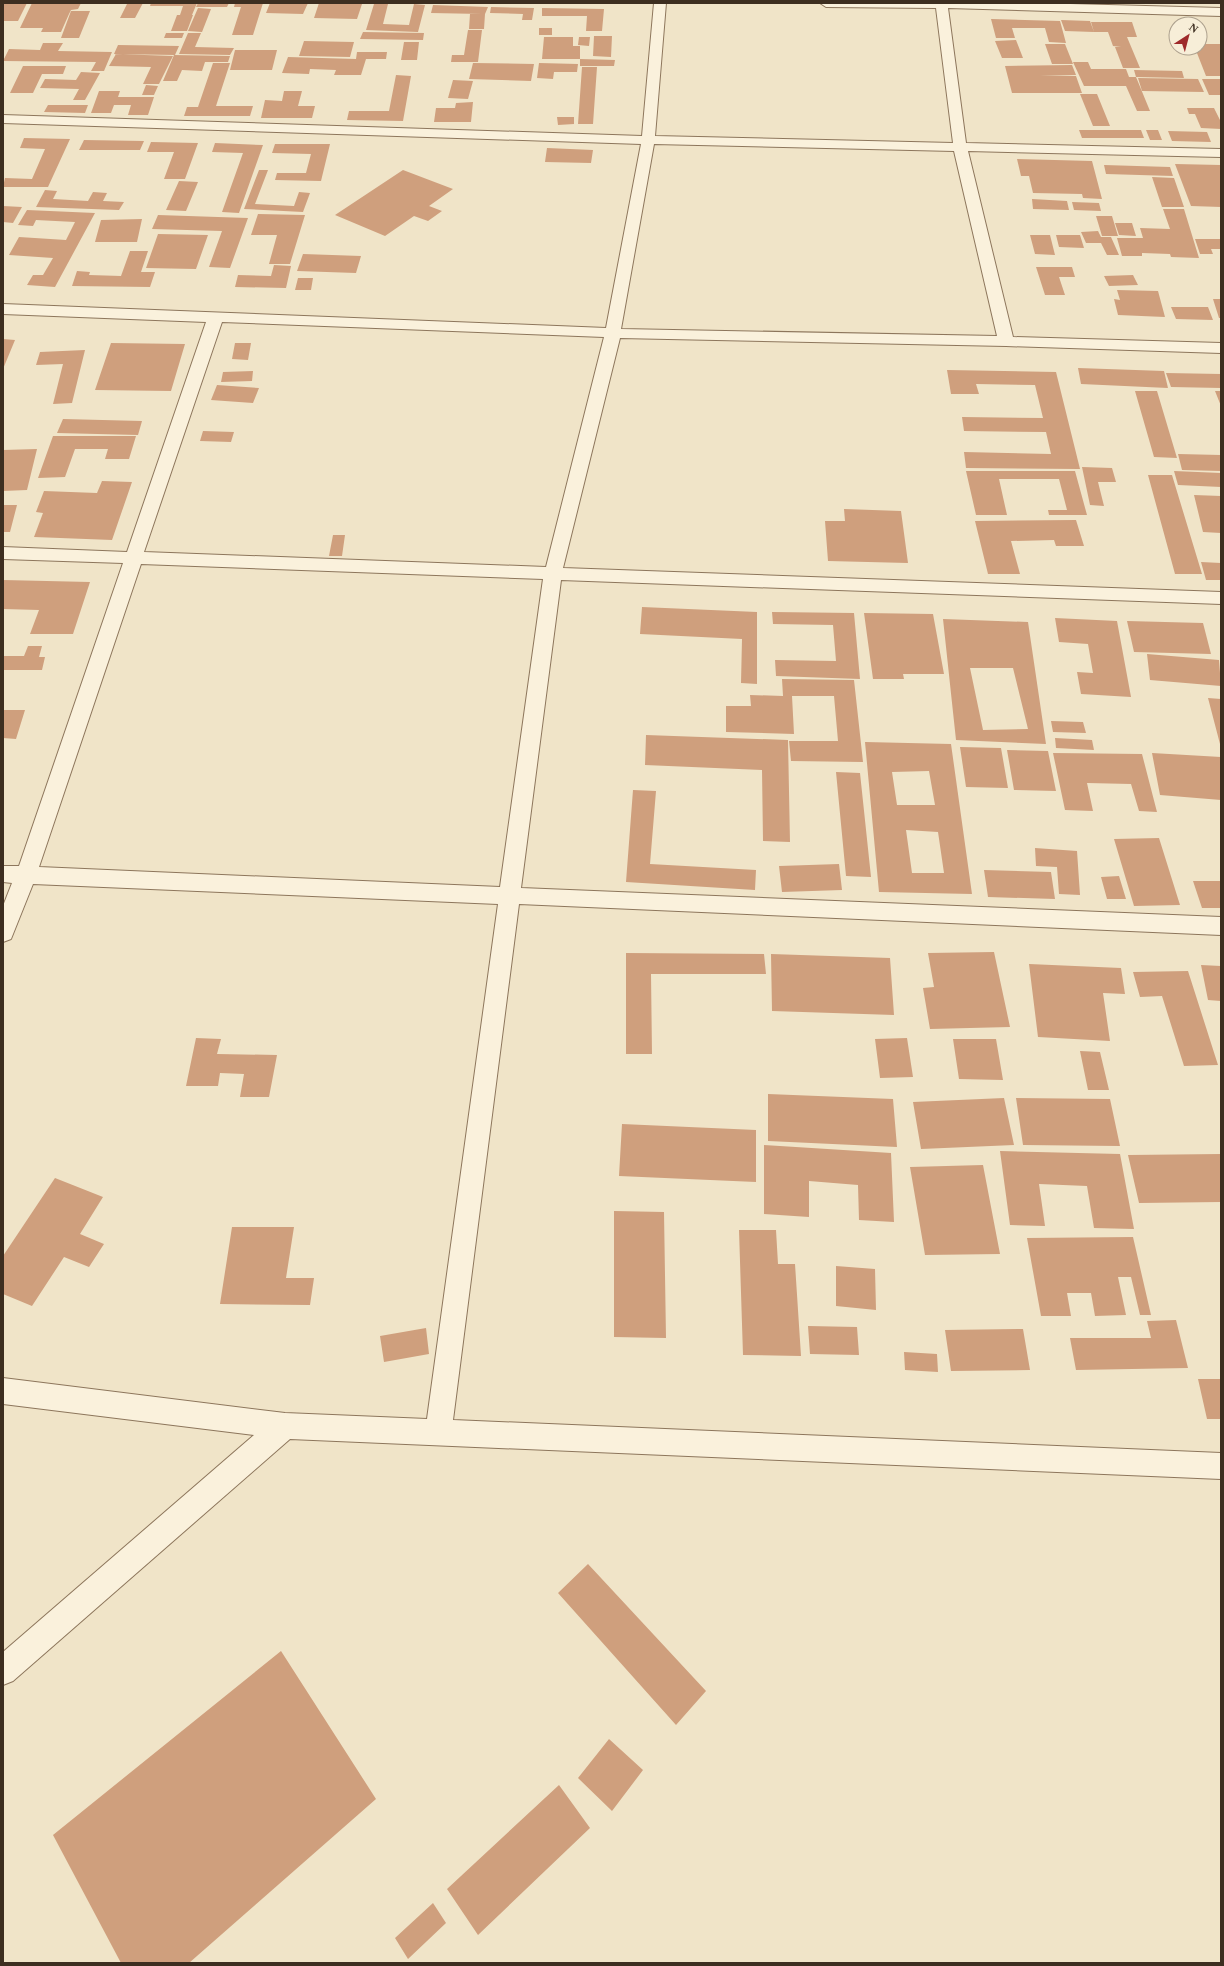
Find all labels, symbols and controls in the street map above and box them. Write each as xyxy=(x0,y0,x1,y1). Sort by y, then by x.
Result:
north arrow xyxy=(1168,16,1208,56)
text: N xyxy=(1187,21,1201,35)

